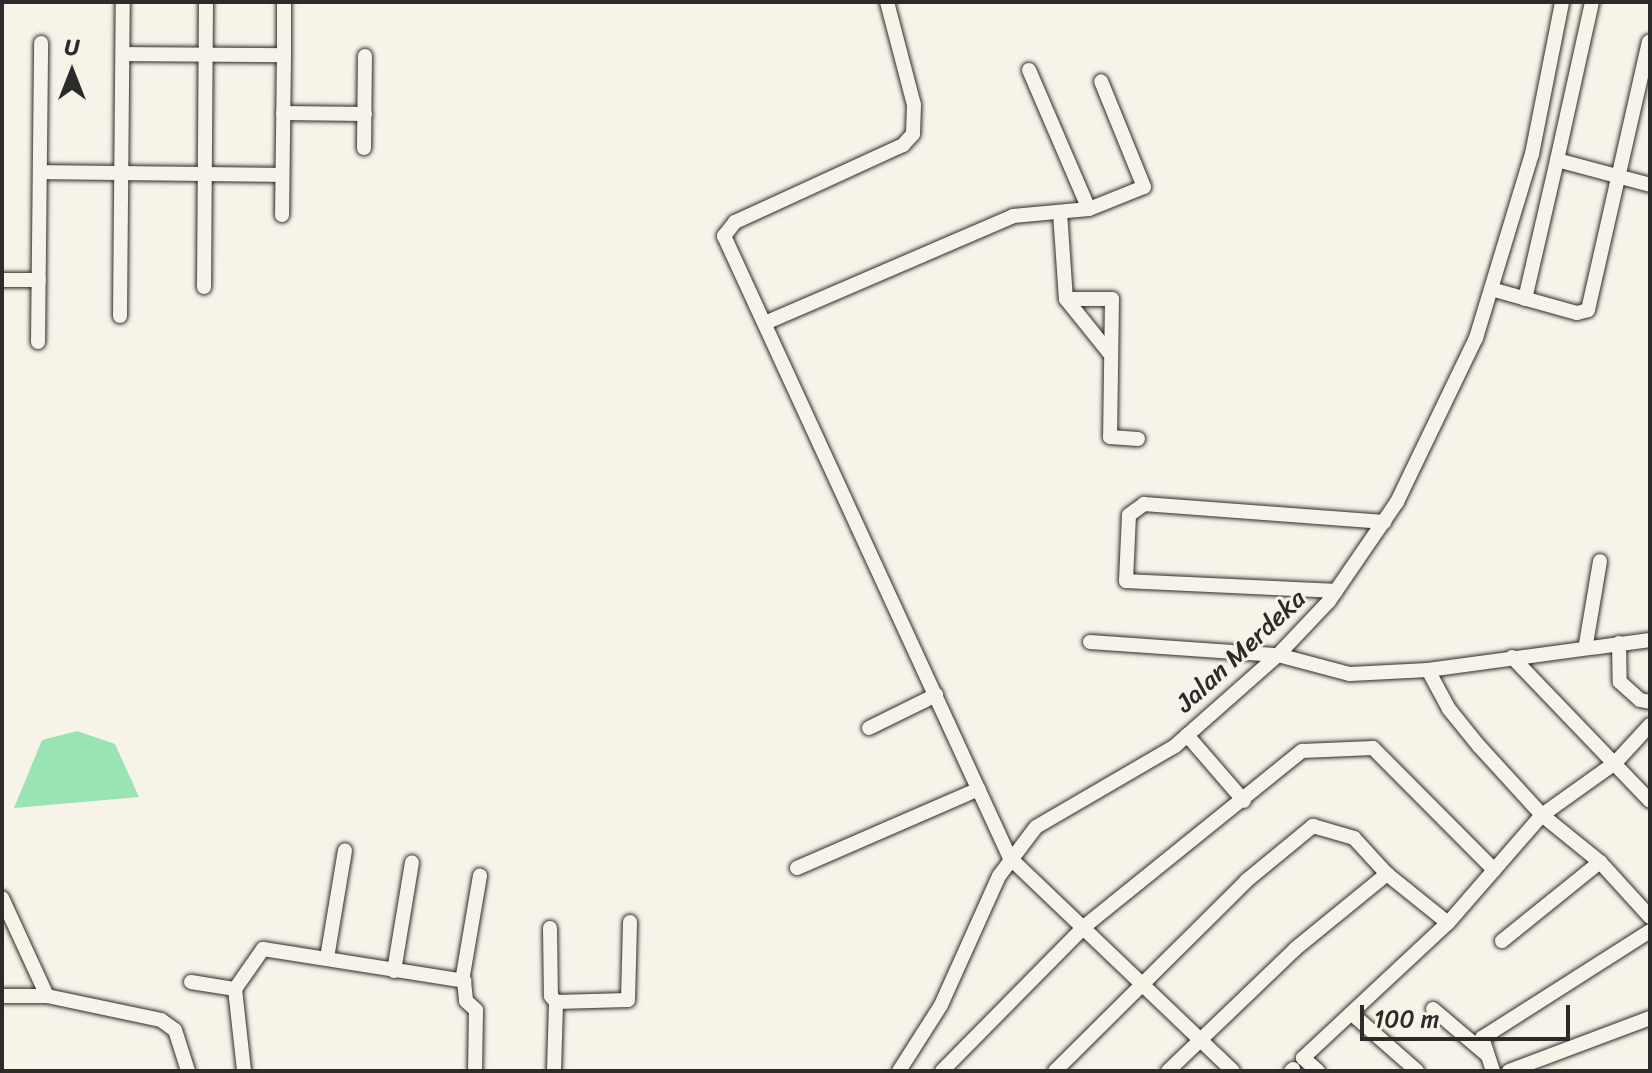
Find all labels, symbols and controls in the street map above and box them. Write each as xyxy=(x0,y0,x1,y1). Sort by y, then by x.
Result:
text: U xyxy=(65,28,79,67)
north arrow xyxy=(32,32,112,112)
street label: Jalan Merdeka xyxy=(1170,583,1312,719)
scale bar xyxy=(1364,989,1574,1039)
text: 100 m xyxy=(1374,998,1439,1040)

